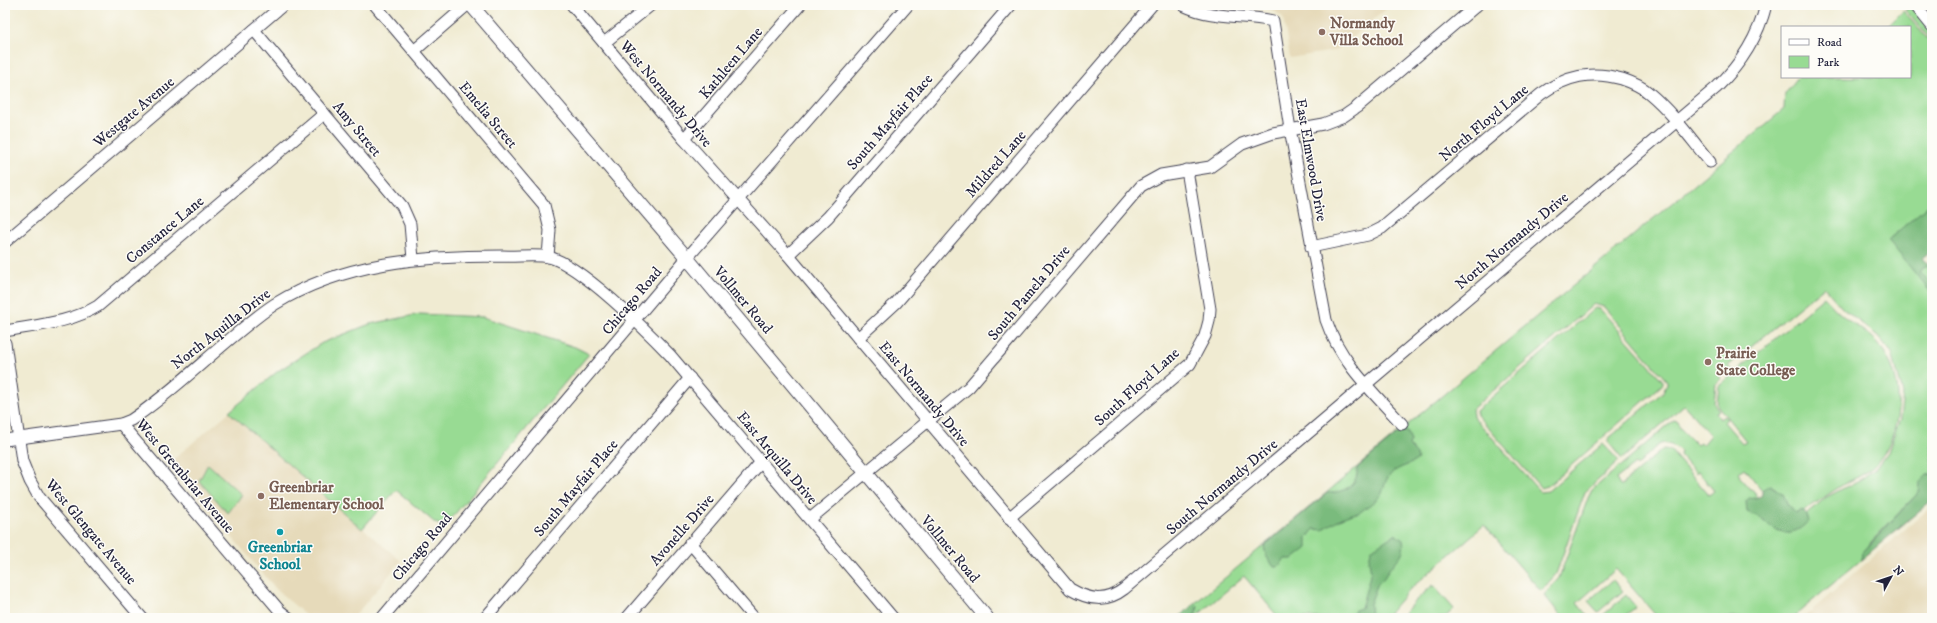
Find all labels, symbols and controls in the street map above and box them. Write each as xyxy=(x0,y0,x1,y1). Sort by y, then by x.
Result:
place label: Normandy Villa School xyxy=(1329,14,1404,50)
street label: Kathleen Lane xyxy=(695,23,767,103)
legend xyxy=(1781,26,1911,78)
marker: Normandy Villa School xyxy=(1317,27,1327,37)
text: Road xyxy=(1817,35,1842,50)
street label: West Normandy Drive xyxy=(615,36,716,151)
text: Park xyxy=(1817,55,1839,70)
street label: South Mayfair Place xyxy=(843,70,937,174)
street label: Westgate Avenue xyxy=(89,73,178,152)
street label: Emelia Street xyxy=(455,78,522,152)
street label: North Floyd Lane xyxy=(1436,80,1532,166)
street label: Amy Street xyxy=(328,97,386,161)
street label: East Elmwood Drive xyxy=(1291,97,1331,223)
street label: Mildred Lane xyxy=(962,126,1030,202)
street label: North Normandy Drive xyxy=(1451,188,1573,294)
street label: Constance Lane xyxy=(122,192,208,268)
street label: South Pamela Drive xyxy=(984,242,1074,344)
street label: Vollmer Road xyxy=(709,262,777,338)
street label: Chicago Road xyxy=(598,263,666,339)
street label: North Aquilla Drive xyxy=(168,284,274,374)
street label: East Normandy Drive xyxy=(874,338,974,450)
street label: South Floyd Lane xyxy=(1090,344,1184,430)
place label: Prairie State College xyxy=(1716,344,1796,380)
marker: Prairie State College xyxy=(1703,357,1713,367)
street label: East Arquilla Drive xyxy=(733,408,821,508)
street label: West Greenbriar Avenue xyxy=(131,414,238,537)
street label: South Mayfair Place xyxy=(530,435,622,541)
street label: South Normandy Drive xyxy=(1162,435,1282,539)
street label: West Glengate Avenue xyxy=(41,474,141,589)
place label: Greenbriar Elementary School xyxy=(269,478,384,514)
street label: Avonelle Drive xyxy=(646,490,718,570)
marker: Greenbriar Elementary School xyxy=(256,491,266,501)
street label: Chicago Road xyxy=(388,509,456,585)
street label: Vollmer Road xyxy=(916,511,984,587)
marker: Greenbriar School xyxy=(275,527,285,537)
place label: Greenbriar School xyxy=(248,538,313,574)
north arrow xyxy=(1871,557,1911,597)
text: N xyxy=(1890,563,1906,579)

